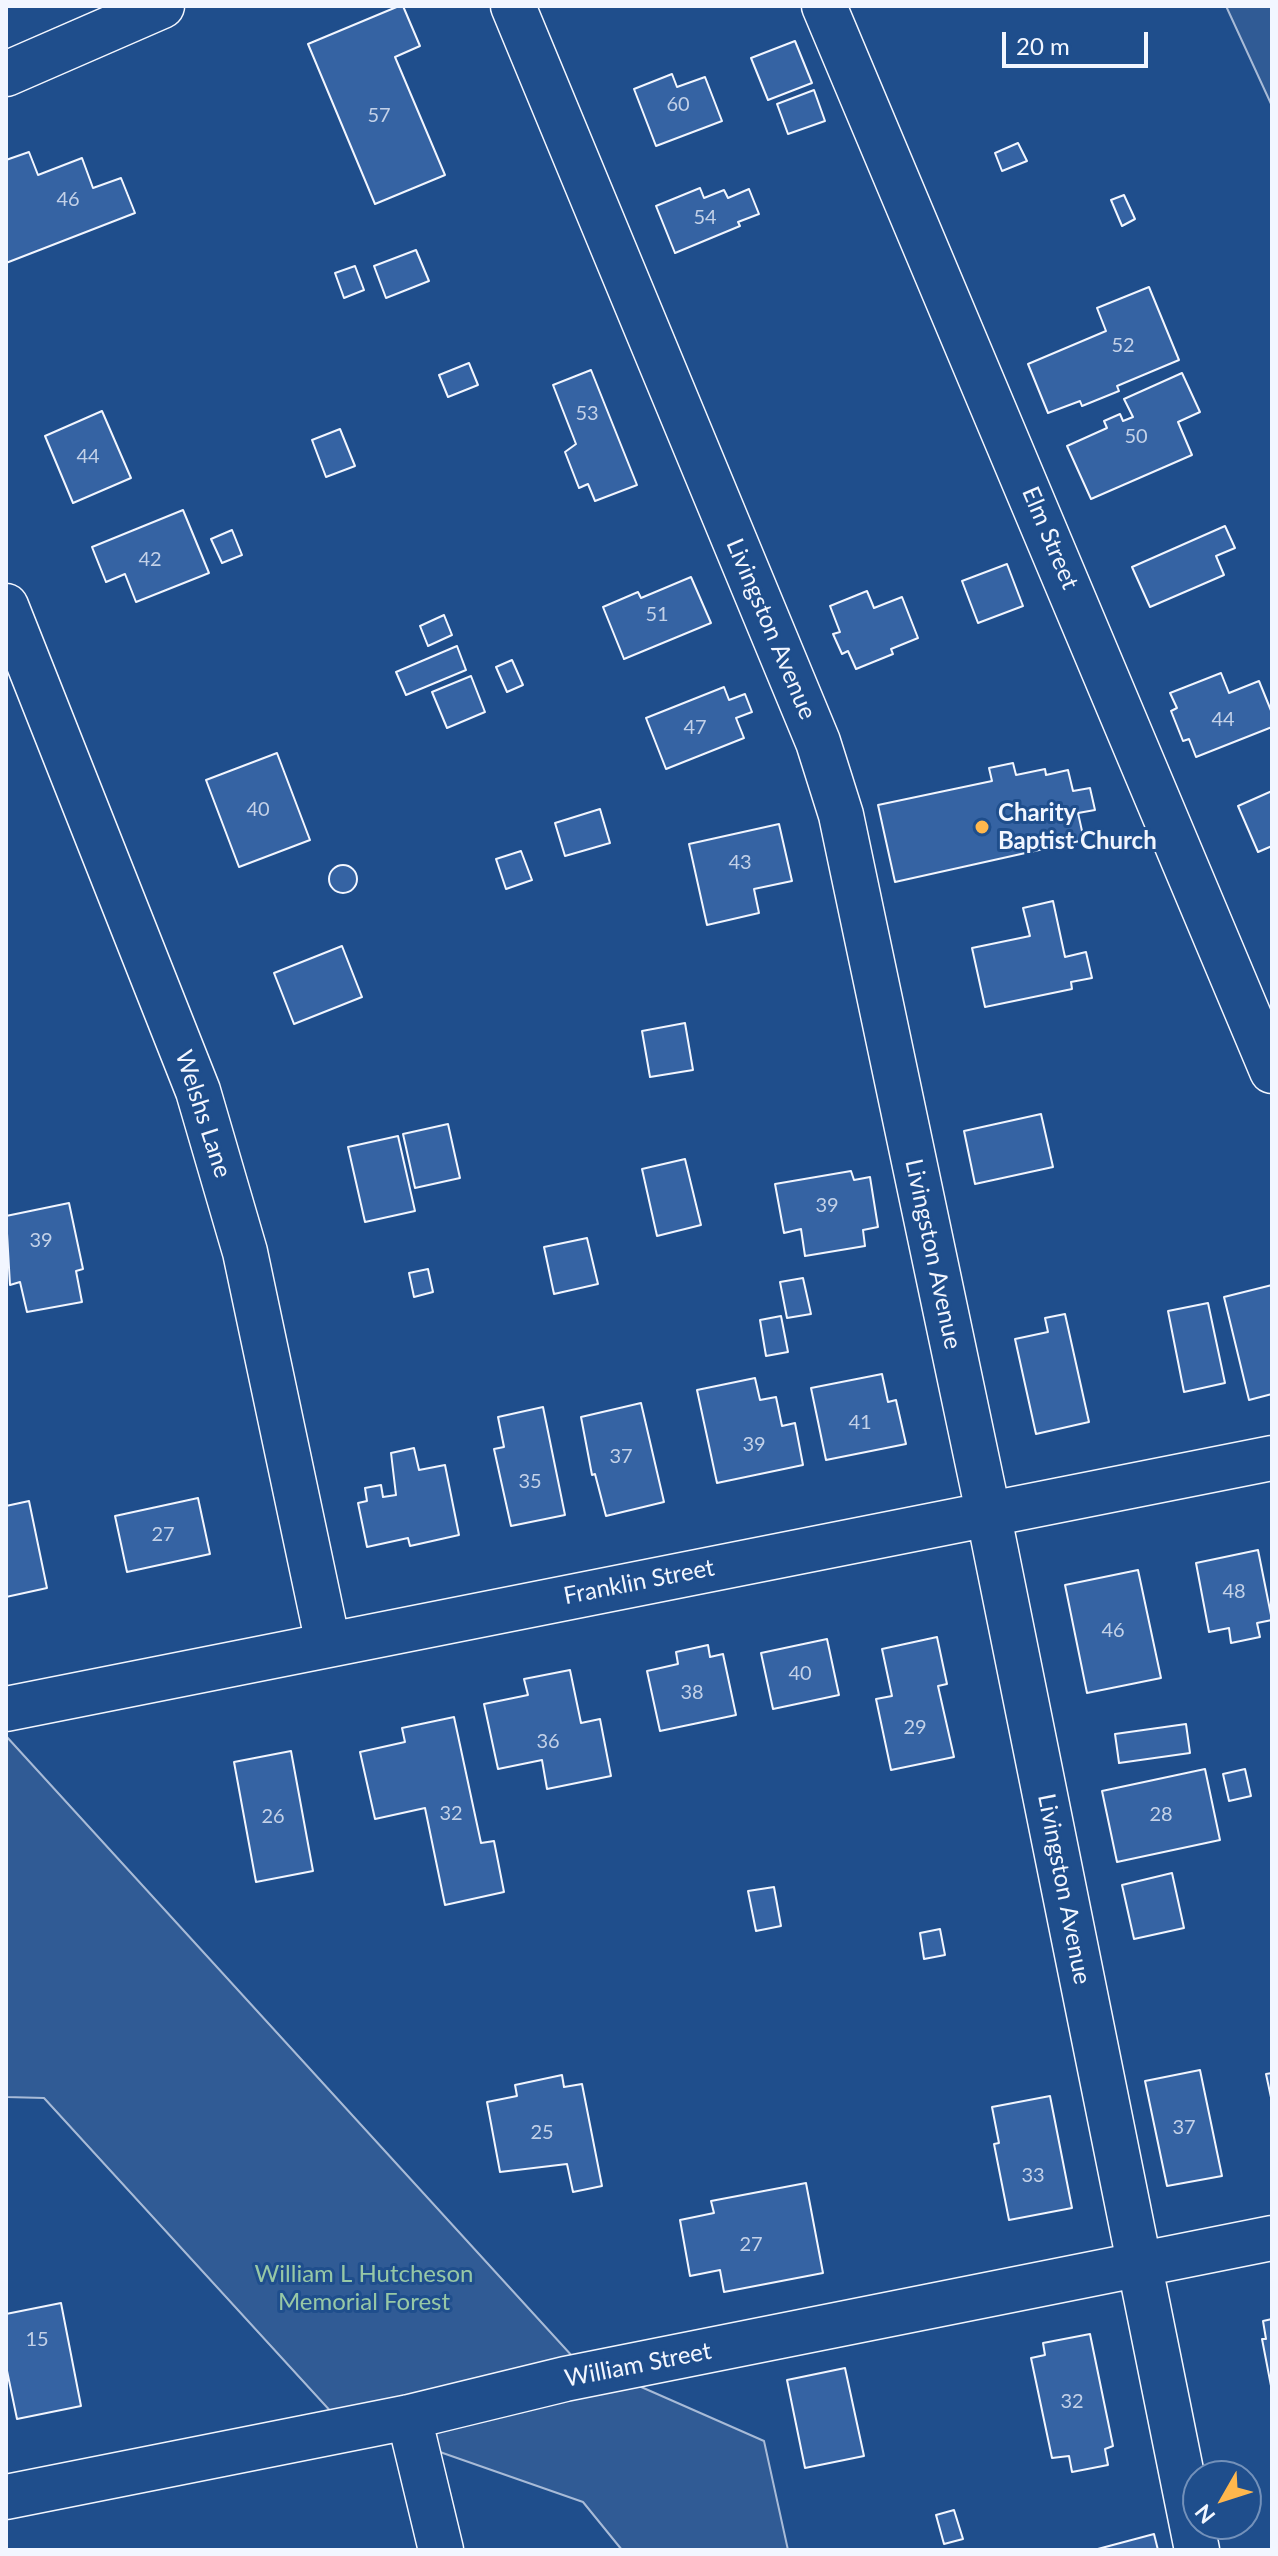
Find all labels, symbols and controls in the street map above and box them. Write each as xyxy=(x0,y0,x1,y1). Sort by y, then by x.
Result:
scale bar xyxy=(1006,16,1152,66)
text: 20 m xyxy=(1016,31,1070,60)
house number: 60 xyxy=(666,93,690,117)
house number: 57 xyxy=(367,104,391,128)
house number: 46 xyxy=(56,188,80,212)
house number: 54 xyxy=(693,206,717,230)
house number: 52 xyxy=(1111,334,1135,358)
house number: 53 xyxy=(575,402,599,426)
house number: 50 xyxy=(1124,425,1148,449)
house number: 44 xyxy=(76,445,100,469)
street label: Elm Street xyxy=(1016,482,1084,594)
street label: Livingston Avenue xyxy=(720,534,822,724)
house number: 42 xyxy=(138,548,162,572)
house number: 51 xyxy=(645,603,669,627)
house number: 44 xyxy=(1211,708,1235,732)
house number: 47 xyxy=(683,716,707,740)
house number: 40 xyxy=(246,798,270,822)
place label: Charity Baptist Church xyxy=(998,799,1157,855)
marker: Charity Baptist Church xyxy=(973,818,991,836)
house number: 43 xyxy=(728,851,752,875)
street label: Welshs Lane xyxy=(169,1047,237,1181)
street label: Livingston Avenue xyxy=(899,1156,967,1352)
house number: 39 xyxy=(815,1194,839,1218)
house number: 39 xyxy=(29,1229,53,1253)
house number: 41 xyxy=(848,1411,872,1435)
house number: 39 xyxy=(742,1433,766,1457)
house number: 37 xyxy=(609,1445,633,1469)
house number: 35 xyxy=(518,1470,542,1494)
house number: 27 xyxy=(151,1523,175,1547)
street label: Franklin Street xyxy=(561,1553,717,1611)
house number: 48 xyxy=(1222,1580,1246,1604)
house number: 46 xyxy=(1101,1619,1125,1643)
house number: 40 xyxy=(788,1662,812,1686)
house number: 38 xyxy=(680,1681,704,1705)
house number: 29 xyxy=(903,1716,927,1740)
house number: 36 xyxy=(536,1730,560,1754)
street label: Livingston Avenue xyxy=(1031,1791,1097,1987)
house number: 32 xyxy=(439,1802,463,1826)
house number: 28 xyxy=(1149,1803,1173,1827)
house number: 26 xyxy=(261,1805,285,1829)
house number: 37 xyxy=(1172,2116,1196,2140)
house number: 25 xyxy=(530,2121,554,2145)
house number: 33 xyxy=(1021,2164,1045,2188)
house number: 27 xyxy=(739,2233,763,2257)
park label: William L Hutcheson Memorial Forest xyxy=(255,2260,473,2316)
house number: 15 xyxy=(25,2328,49,2352)
street label: William Street xyxy=(562,2337,714,2393)
house number: 32 xyxy=(1060,2390,1084,2414)
north arrow xyxy=(1182,2460,1262,2540)
text: N xyxy=(1189,2499,1220,2529)

